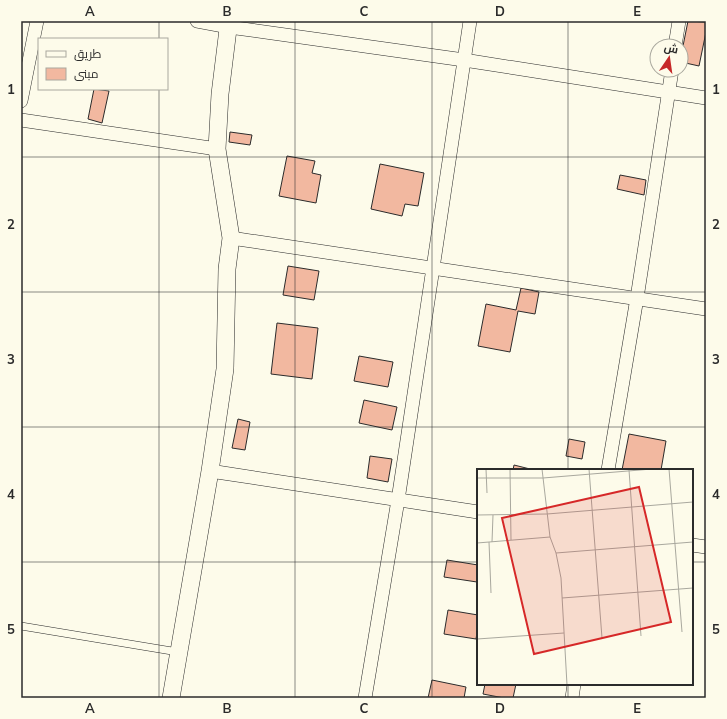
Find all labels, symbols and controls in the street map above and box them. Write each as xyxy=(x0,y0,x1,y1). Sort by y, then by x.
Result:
text: A xyxy=(85,3,95,19)
text: B xyxy=(223,3,232,19)
text: C xyxy=(360,3,369,19)
text: D xyxy=(495,3,505,19)
text: E xyxy=(633,3,641,19)
legend xyxy=(38,38,168,90)
north arrow xyxy=(649,38,689,78)
text: ش xyxy=(663,40,680,57)
text: طريق xyxy=(74,46,102,61)
text: مبنى xyxy=(74,66,99,81)
text: 1 xyxy=(7,81,15,97)
text: 1 xyxy=(712,81,720,97)
text: 2 xyxy=(7,216,15,232)
text: 2 xyxy=(712,216,720,232)
text: 3 xyxy=(7,351,15,367)
text: 3 xyxy=(712,351,720,367)
inset map xyxy=(477,469,693,685)
text: 4 xyxy=(7,486,15,502)
text: 4 xyxy=(712,486,720,502)
text: 5 xyxy=(7,621,15,637)
text: 5 xyxy=(712,621,720,637)
text: A xyxy=(85,700,95,716)
text: B xyxy=(223,700,232,716)
text: C xyxy=(360,700,369,716)
text: D xyxy=(495,700,505,716)
text: E xyxy=(633,700,641,716)

